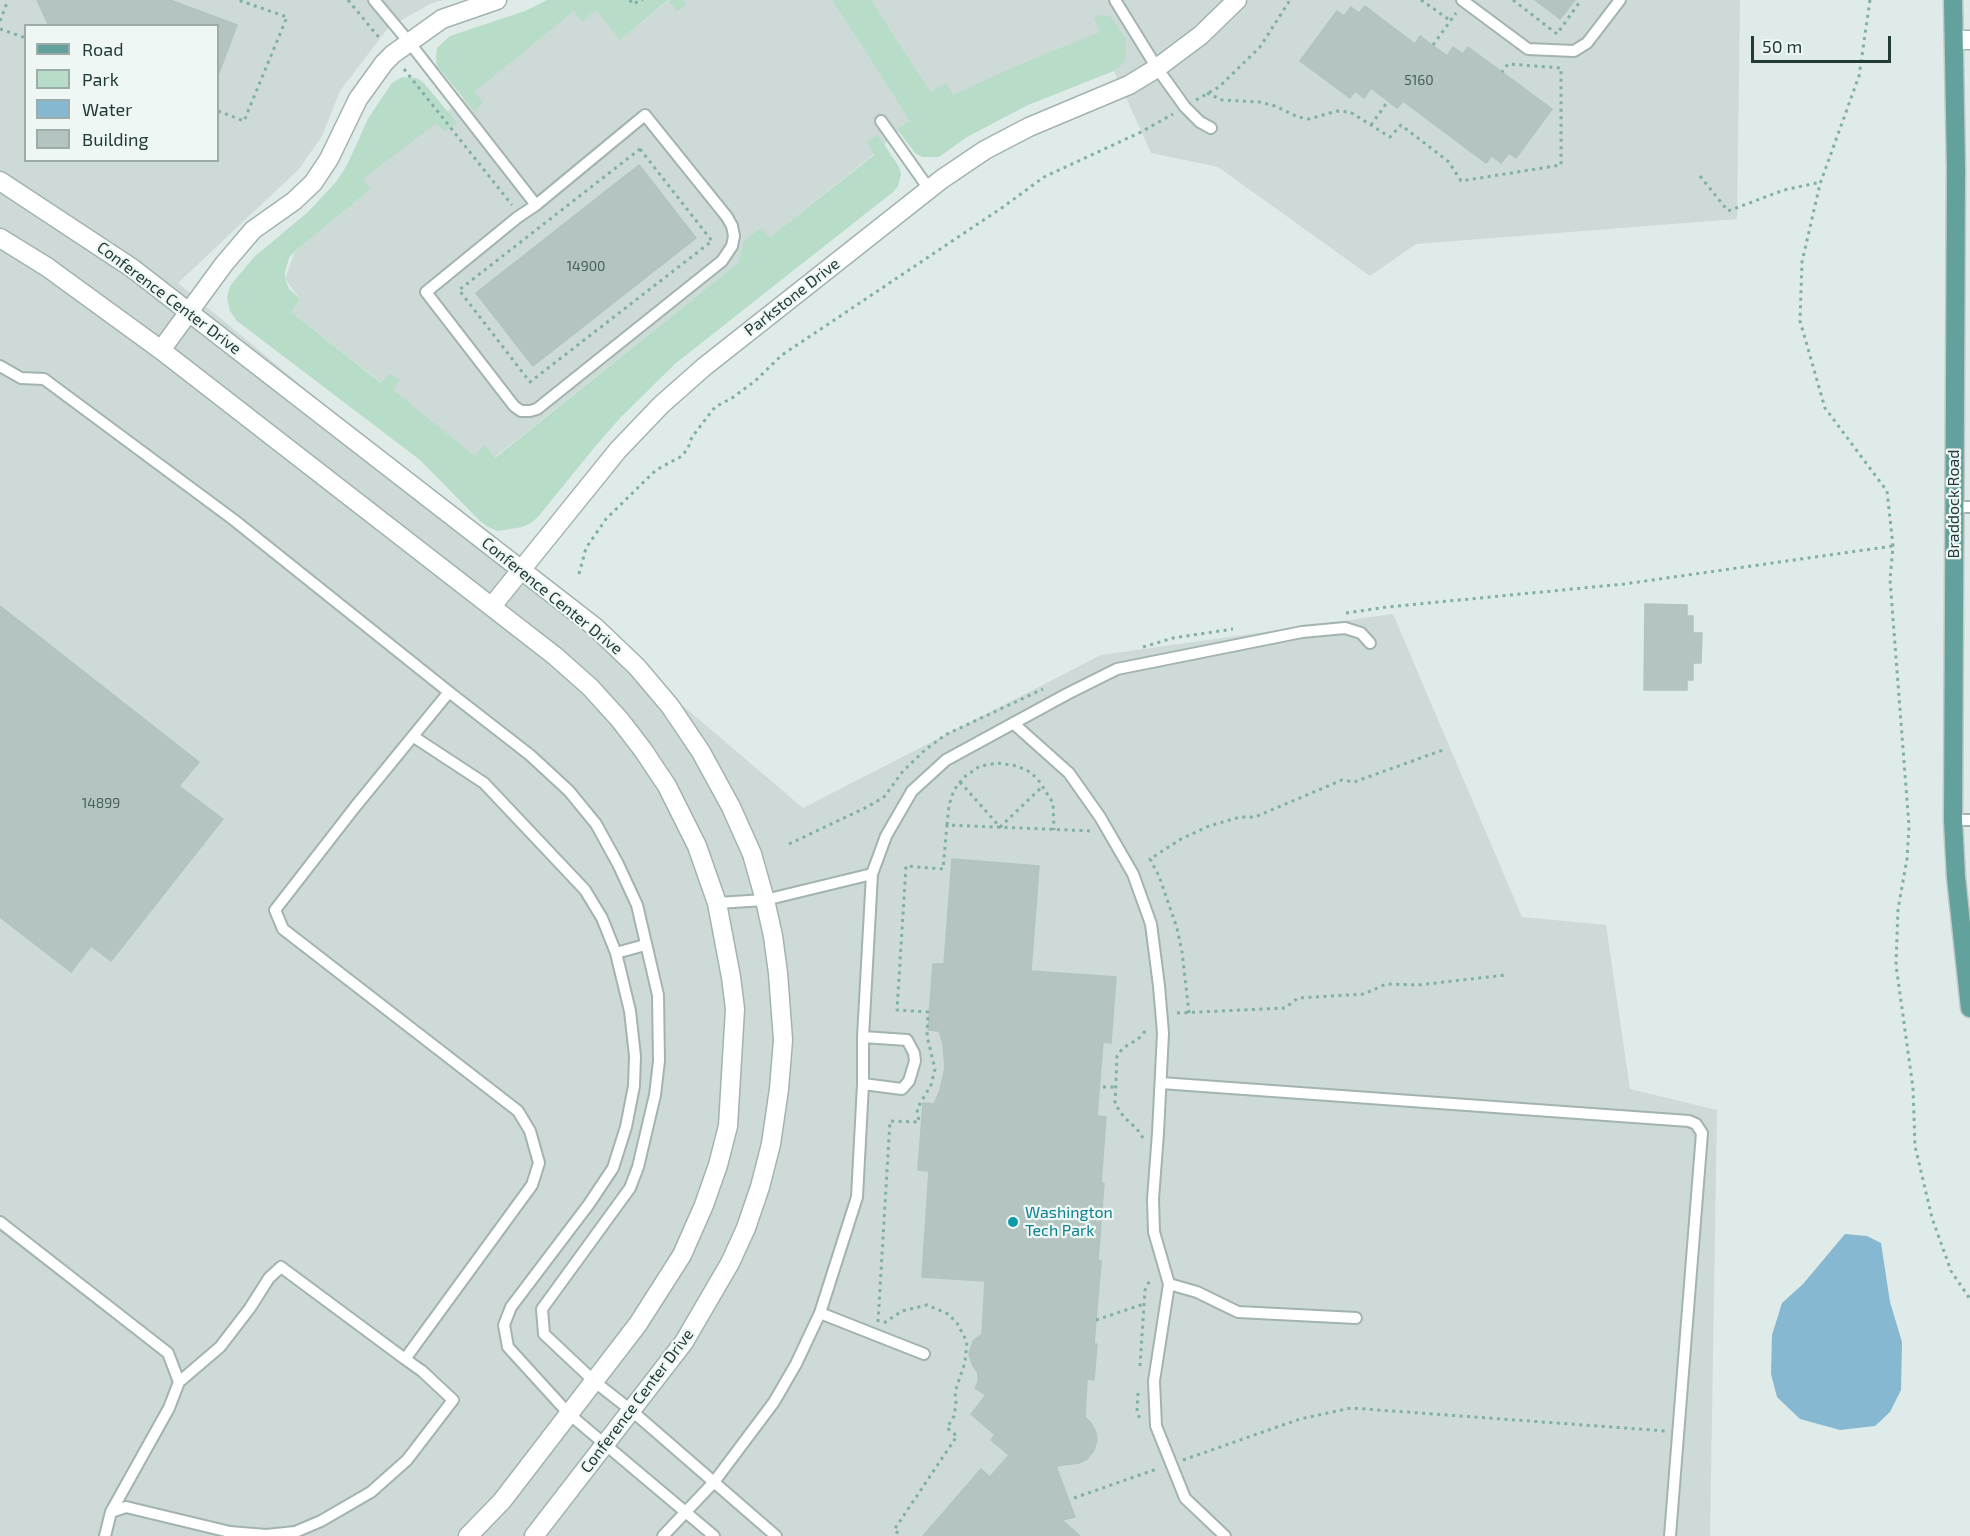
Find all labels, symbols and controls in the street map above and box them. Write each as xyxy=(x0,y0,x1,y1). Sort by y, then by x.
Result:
legend xyxy=(24,24,219,162)
scale bar xyxy=(1754,24,1894,62)
text: 50 m xyxy=(1762,35,1802,57)
text: Road xyxy=(82,38,123,60)
text: Park xyxy=(82,68,119,90)
house number: 5160 xyxy=(1404,72,1434,88)
text: Water xyxy=(82,98,132,120)
text: Building xyxy=(82,128,149,150)
street label: Conference Center Drive xyxy=(93,237,245,359)
street label: Parkstone Drive xyxy=(741,254,843,340)
house number: 14900 xyxy=(566,258,606,274)
street label: Braddock Road xyxy=(1944,450,1964,558)
street label: Conference Center Drive xyxy=(478,533,626,659)
house number: 14899 xyxy=(82,795,120,811)
place label: Washington Tech Park xyxy=(1025,1203,1113,1241)
marker: Washington Tech Park xyxy=(1006,1215,1020,1229)
street label: Conference Center Drive xyxy=(576,1325,698,1477)

